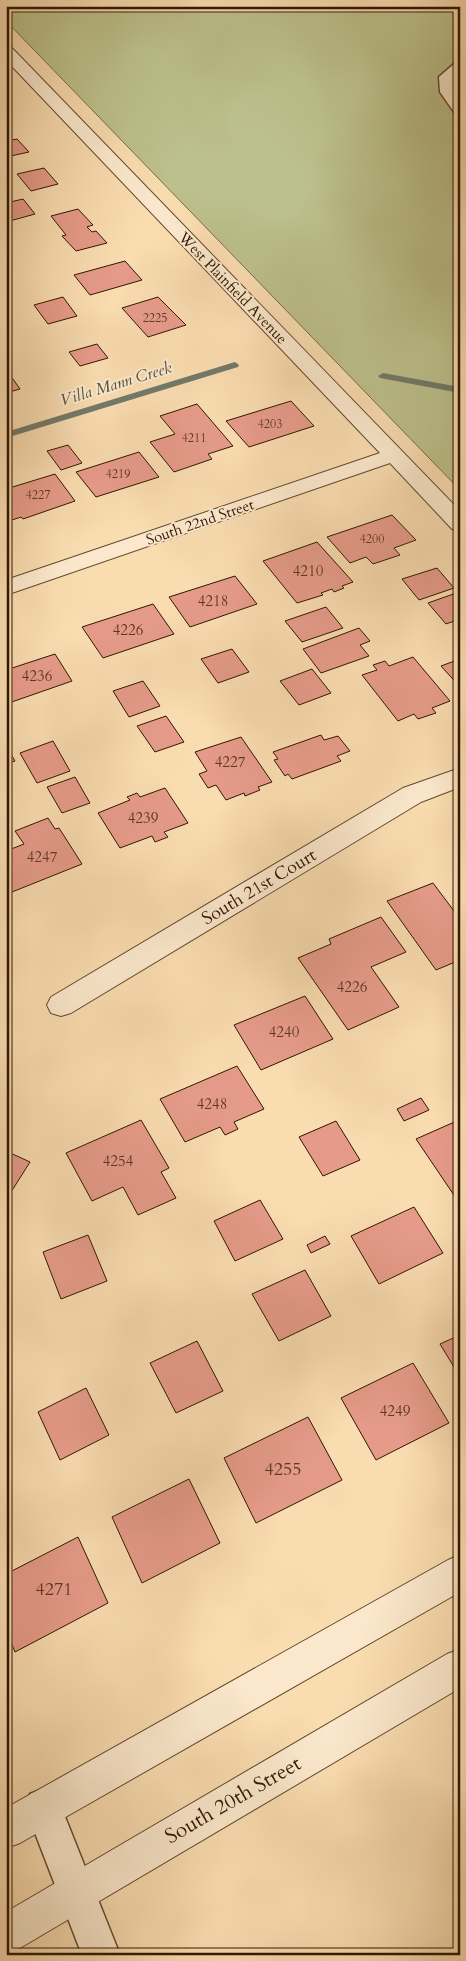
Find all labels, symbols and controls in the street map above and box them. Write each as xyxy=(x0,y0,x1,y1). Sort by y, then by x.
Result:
street label: West Plainfield Avenue xyxy=(173,227,292,349)
house number: 2225 xyxy=(143,310,167,326)
water label: Villa Mann Creek xyxy=(57,357,175,411)
house number: 4203 xyxy=(258,416,282,432)
house number: 4211 xyxy=(182,430,206,446)
house number: 4219 xyxy=(106,466,130,482)
house number: 4227 xyxy=(26,487,50,503)
street label: South 22nd Street xyxy=(143,494,257,550)
house number: 4200 xyxy=(360,531,384,547)
house number: 4210 xyxy=(293,561,324,581)
house number: 4218 xyxy=(198,591,228,611)
house number: 4226 xyxy=(113,620,144,640)
house number: 4236 xyxy=(22,666,53,686)
house number: 4227 xyxy=(215,752,246,772)
house number: 4239 xyxy=(128,808,159,828)
street label: South 21st Court xyxy=(197,843,321,931)
house number: 4247 xyxy=(27,847,58,867)
house number: 4226 xyxy=(337,977,368,997)
house number: 4240 xyxy=(269,1022,300,1042)
house number: 4248 xyxy=(197,1094,227,1114)
house number: 4254 xyxy=(103,1151,134,1171)
house number: 4249 xyxy=(380,1401,411,1421)
house number: 4255 xyxy=(265,1457,301,1482)
house number: 4271 xyxy=(36,1577,72,1602)
street label: South 20th Street xyxy=(159,1749,307,1851)

